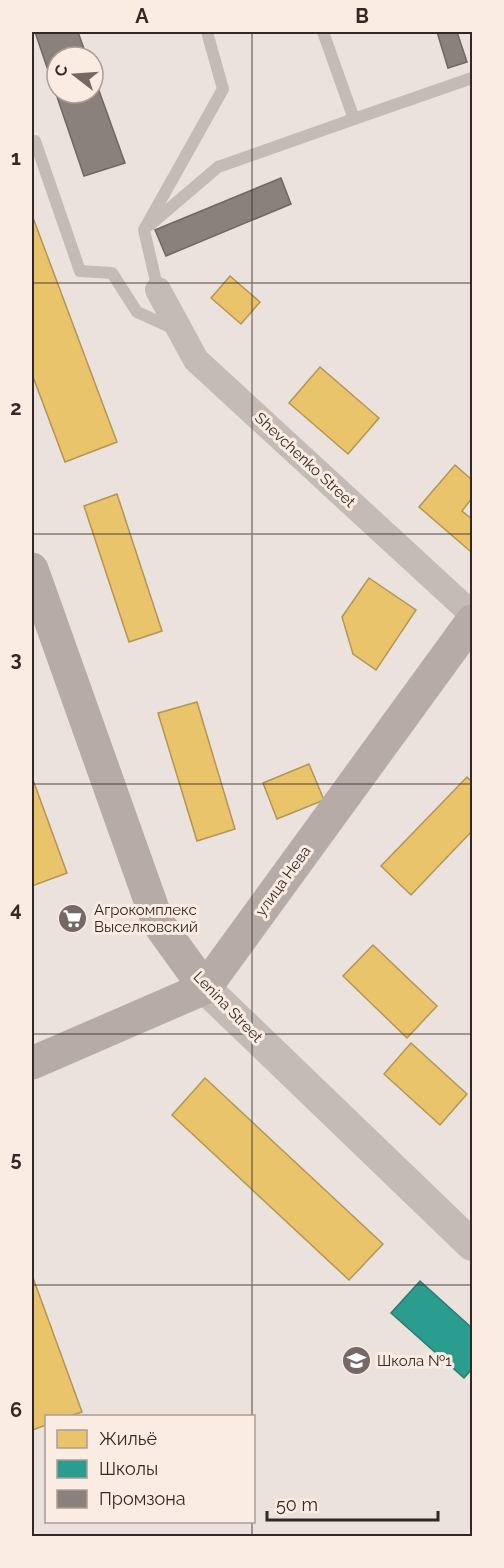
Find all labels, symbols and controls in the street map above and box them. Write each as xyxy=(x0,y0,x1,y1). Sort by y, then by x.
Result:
text: A xyxy=(135,4,149,28)
text: B xyxy=(355,4,369,28)
north arrow xyxy=(45,45,105,105)
text: С xyxy=(50,63,72,79)
text: 1 xyxy=(11,146,21,170)
text: 2 xyxy=(10,396,22,420)
street label: Shevchenko Street xyxy=(251,409,359,511)
text: 3 xyxy=(10,647,22,671)
street label: улица Нева xyxy=(252,842,314,920)
text: 4 xyxy=(10,897,22,921)
place label: Агрокомплекс Выселковский xyxy=(94,901,198,936)
supermarket icon: Агрокомплекс Выселковский xyxy=(57,903,89,935)
street label: Lenina Street xyxy=(190,968,266,1046)
text: 5 xyxy=(10,1147,22,1171)
school or university icon: Школа №1 xyxy=(340,1345,372,1377)
place label: Школа №1 xyxy=(377,1352,452,1370)
text: 6 xyxy=(10,1398,22,1422)
legend xyxy=(45,1415,255,1523)
text: Жильё xyxy=(99,1428,157,1449)
text: Школы xyxy=(99,1458,158,1479)
scale bar xyxy=(267,1484,438,1522)
text: Промзона xyxy=(99,1488,186,1509)
text: 50 m xyxy=(276,1494,318,1515)

